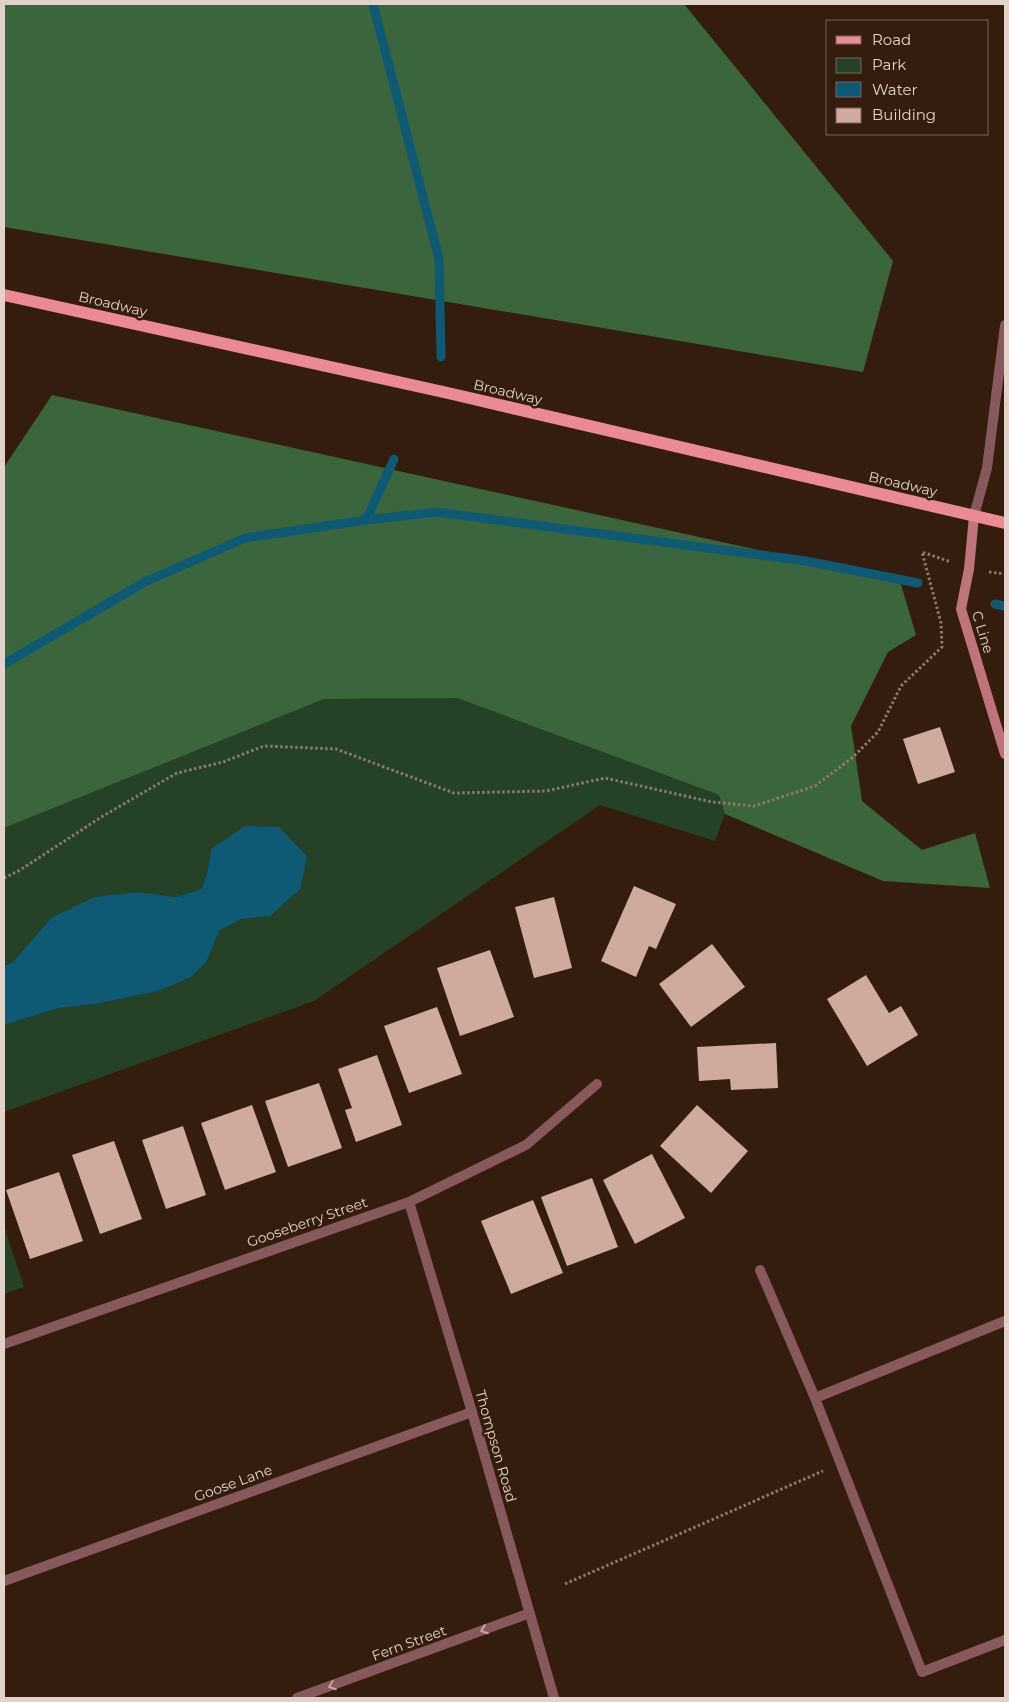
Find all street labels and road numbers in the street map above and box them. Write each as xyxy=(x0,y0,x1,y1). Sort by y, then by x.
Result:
street label: Broadway xyxy=(77,287,150,321)
street label: Broadway xyxy=(472,375,545,409)
street label: Broadway xyxy=(867,467,940,501)
street label: C Line xyxy=(968,609,998,655)
street label: Gooseberry Street xyxy=(244,1193,370,1251)
street label: Thompson Road xyxy=(471,1388,521,1504)
street label: Goose Lane xyxy=(192,1461,274,1505)
street label: Fern Street xyxy=(369,1621,449,1665)

